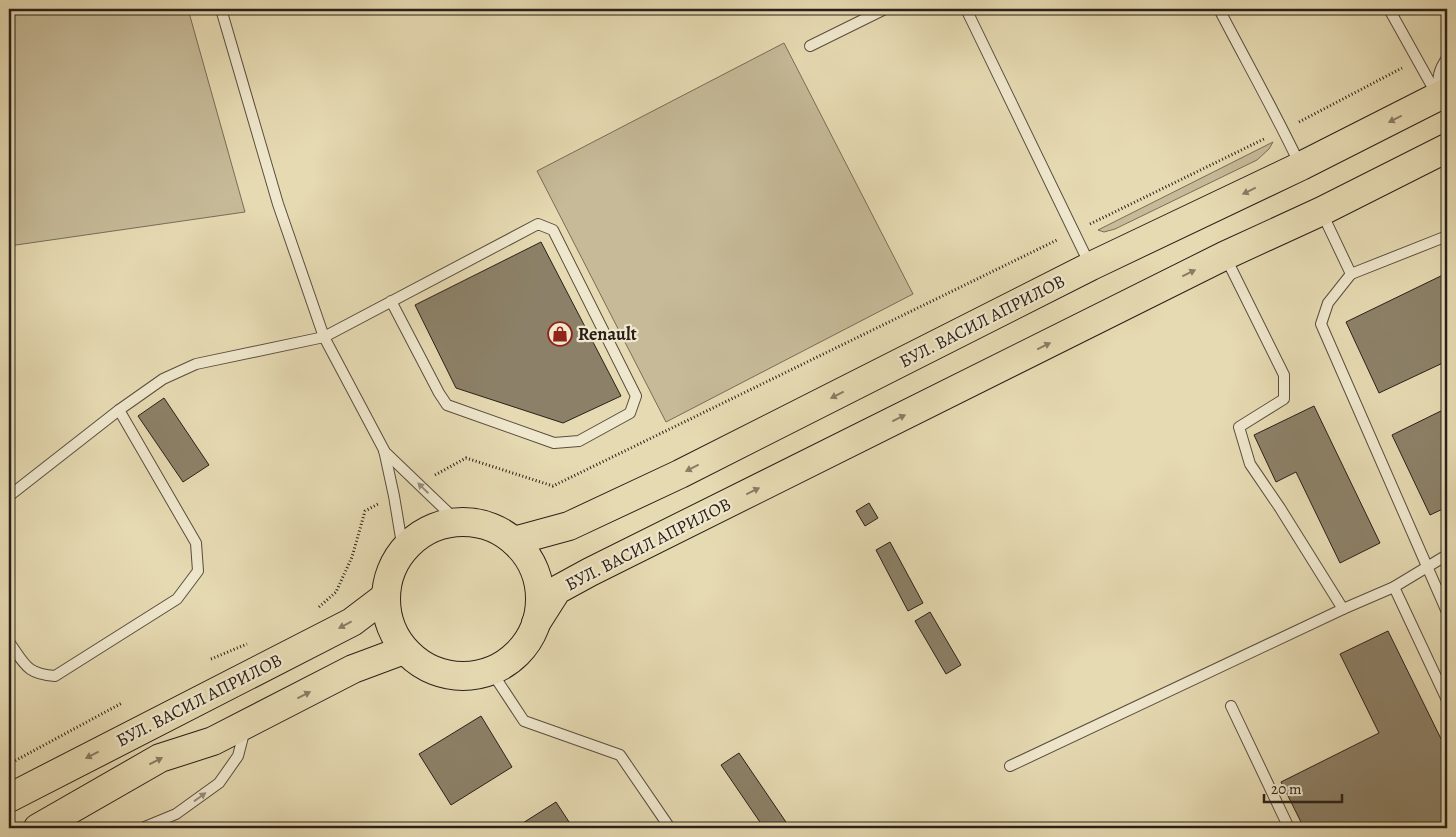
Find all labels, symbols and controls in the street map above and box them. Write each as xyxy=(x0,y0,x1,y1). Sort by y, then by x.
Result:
one-way arrow xyxy=(1387,114,1402,123)
one-way arrow xyxy=(1242,187,1256,195)
street label: БУЛ. ВАСИЛ АПРИЛОВ xyxy=(895,269,1069,373)
one-way arrow xyxy=(1182,269,1197,277)
shop icon: Renault xyxy=(547,321,573,347)
place label: Renault xyxy=(578,322,637,346)
one-way arrow xyxy=(1037,342,1051,350)
one-way arrow xyxy=(830,391,844,399)
one-way arrow xyxy=(891,414,906,422)
one-way arrow xyxy=(684,464,699,472)
one-way arrow xyxy=(417,482,429,494)
one-way arrow xyxy=(746,487,760,495)
street label: БУЛ. ВАСИЛ АПРИЛОВ xyxy=(561,492,735,596)
one-way arrow xyxy=(338,621,353,629)
street label: БУЛ. ВАСИЛ АПРИЛОВ xyxy=(112,648,286,752)
one-way arrow xyxy=(297,691,311,699)
one-way arrow xyxy=(85,751,99,759)
one-way arrow xyxy=(149,757,163,765)
scale bar xyxy=(1264,772,1341,804)
text: 20 m xyxy=(1271,779,1302,799)
one-way arrow xyxy=(193,792,207,802)

